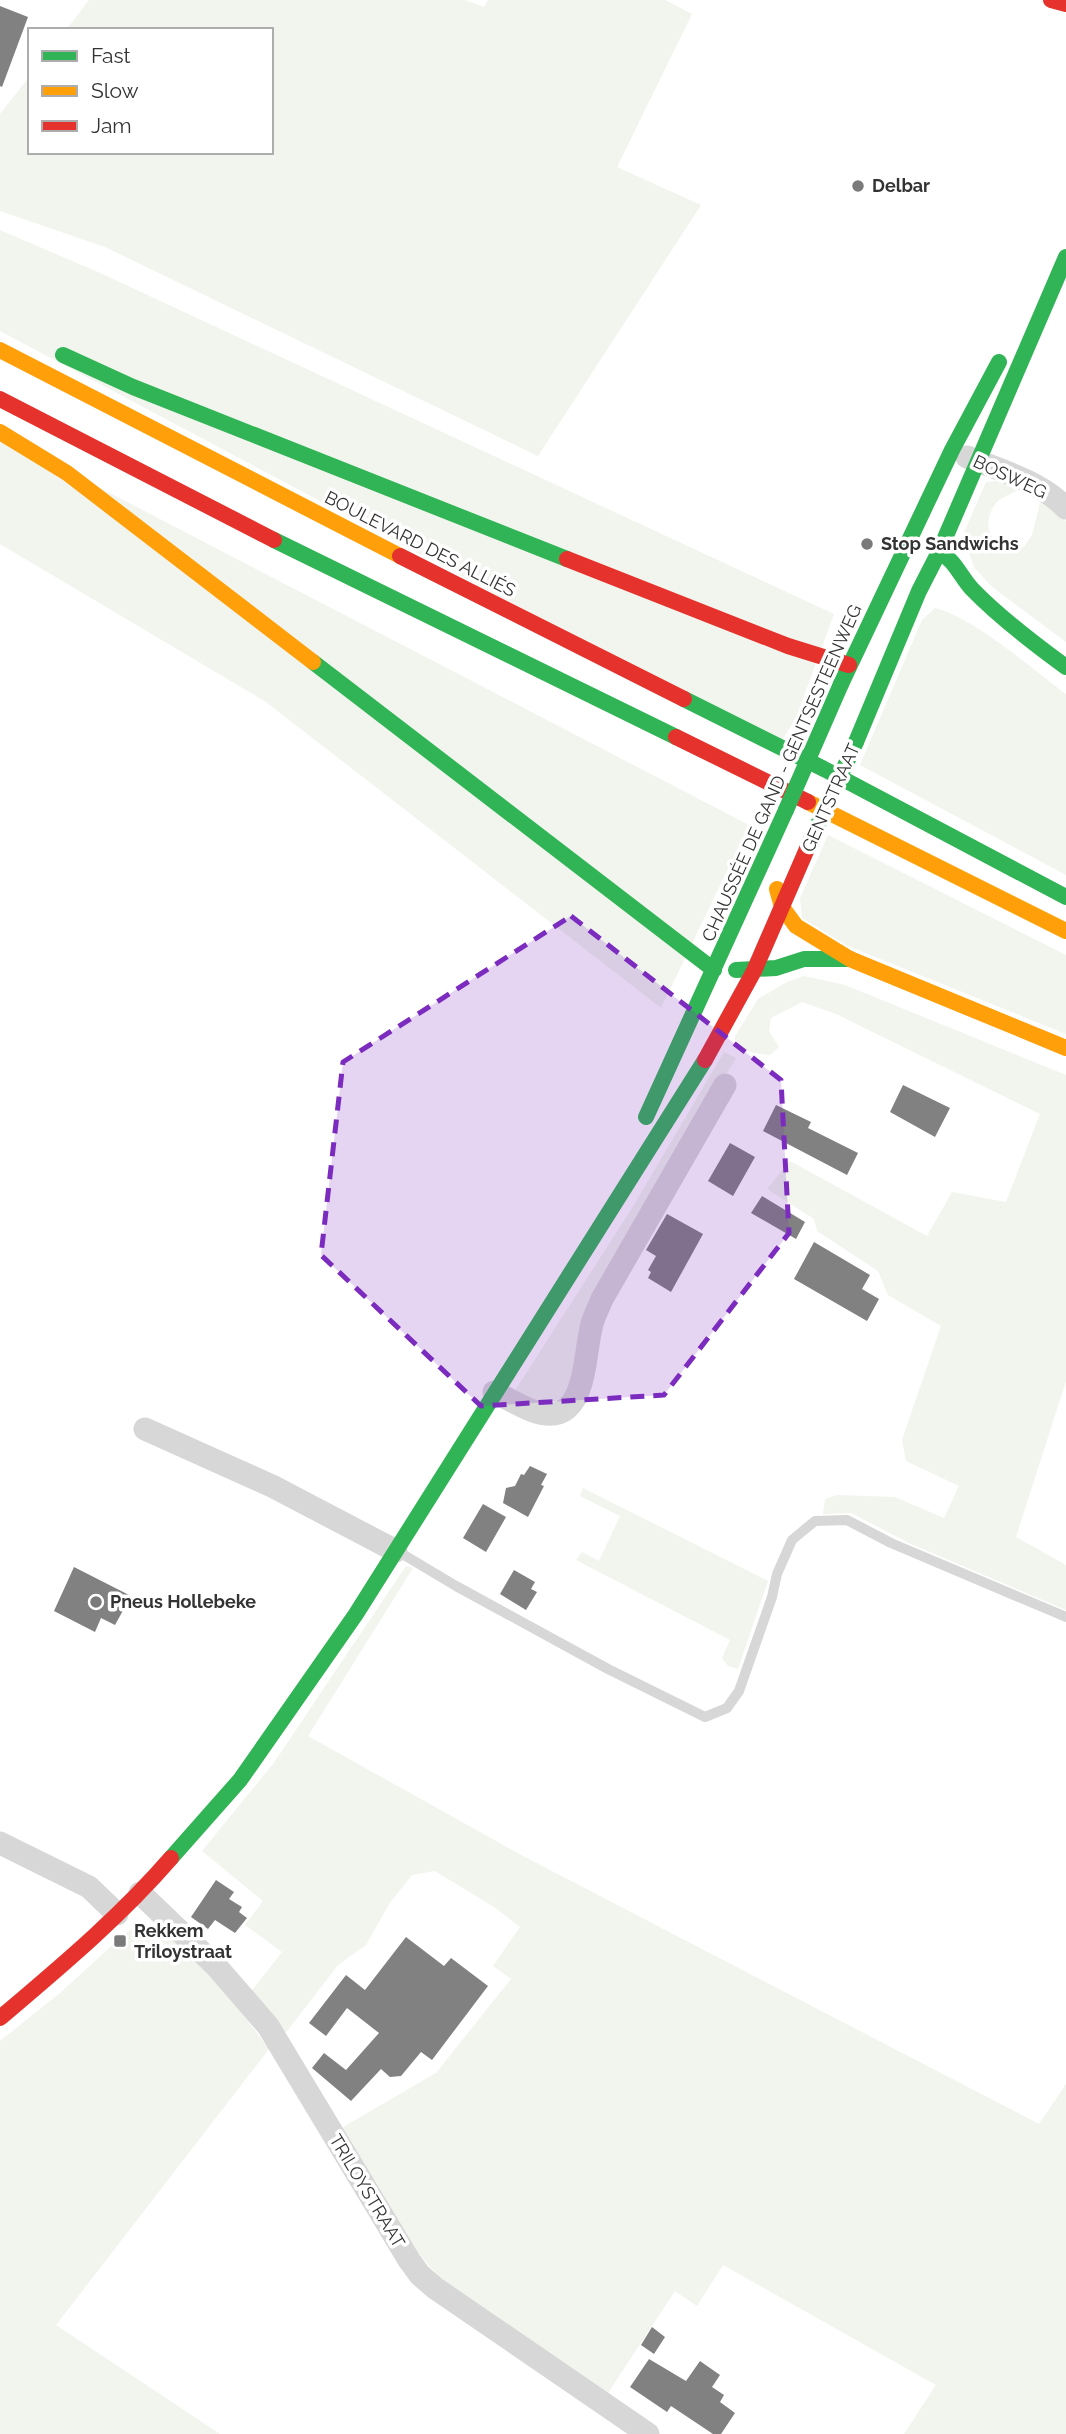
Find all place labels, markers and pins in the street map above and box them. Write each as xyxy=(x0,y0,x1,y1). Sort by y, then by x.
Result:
place label: Delbar xyxy=(872,175,930,196)
marker: Delbar xyxy=(850,178,866,194)
place label: Stop Sandwichs xyxy=(881,533,1019,554)
marker: Stop Sandwichs xyxy=(859,536,875,552)
place label: Pneus Hollebeke xyxy=(110,1591,256,1612)
marker: Pneus Hollebeke xyxy=(88,1594,104,1610)
place label: Rekkem Triloystraat xyxy=(134,1920,232,1962)
marker: Rekkem Triloystraat xyxy=(112,1933,128,1949)

